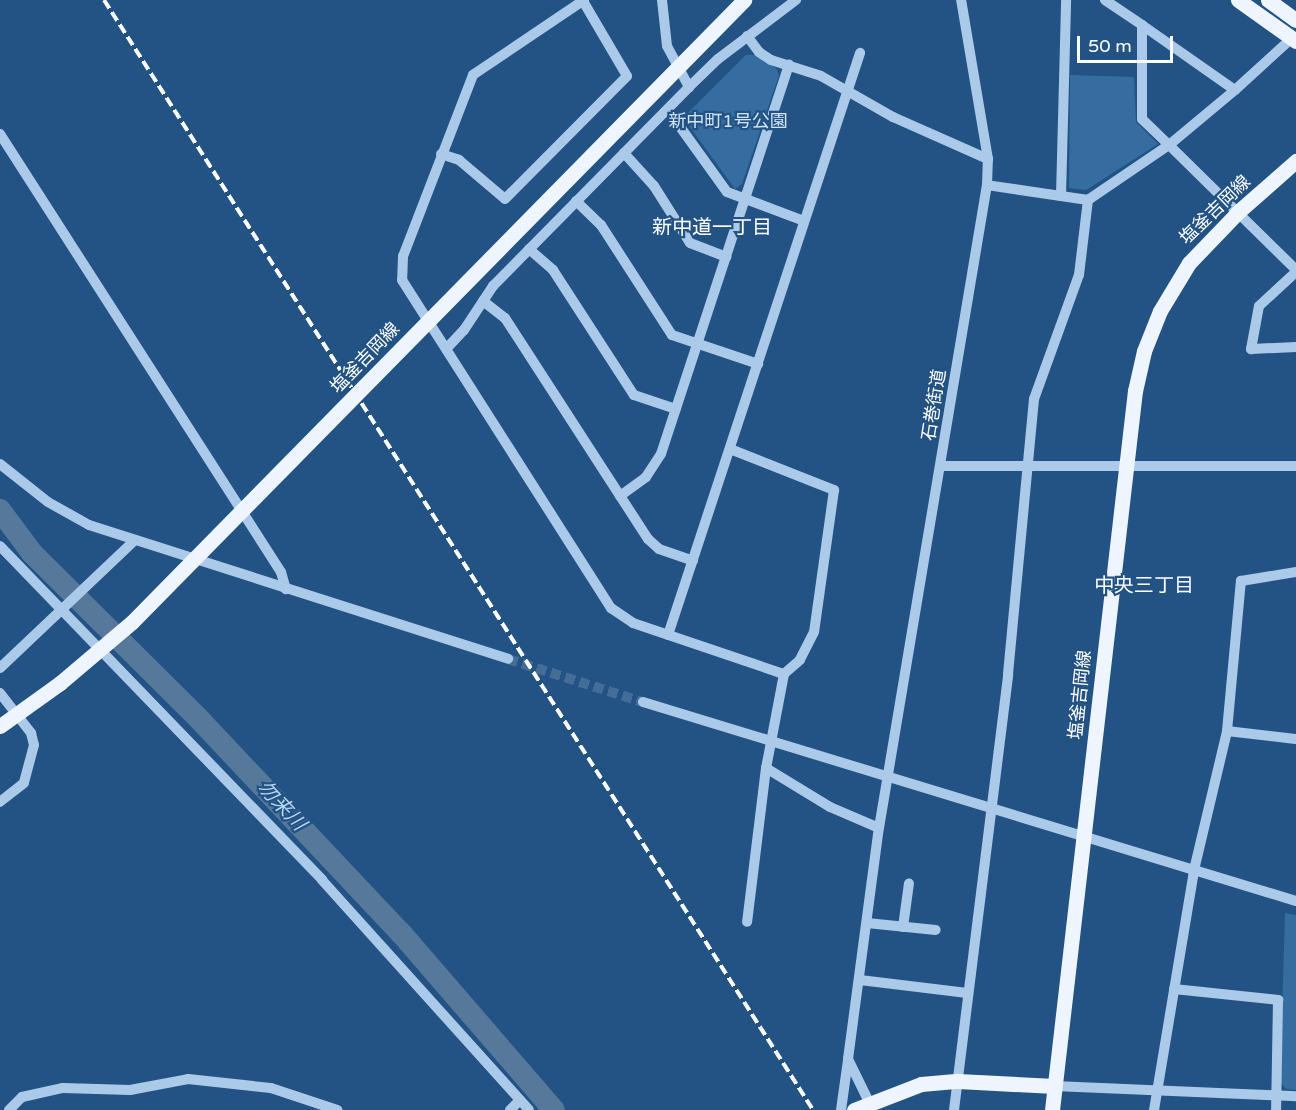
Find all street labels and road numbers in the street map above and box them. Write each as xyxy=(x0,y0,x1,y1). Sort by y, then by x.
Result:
street label: 塩釜吉岡線 xyxy=(1175,171,1255,249)
street label: 塩釜吉岡線 xyxy=(326,318,404,398)
street label: 石巻街道 xyxy=(918,368,950,442)
street label: 塩釜吉岡線 xyxy=(1065,649,1095,741)

